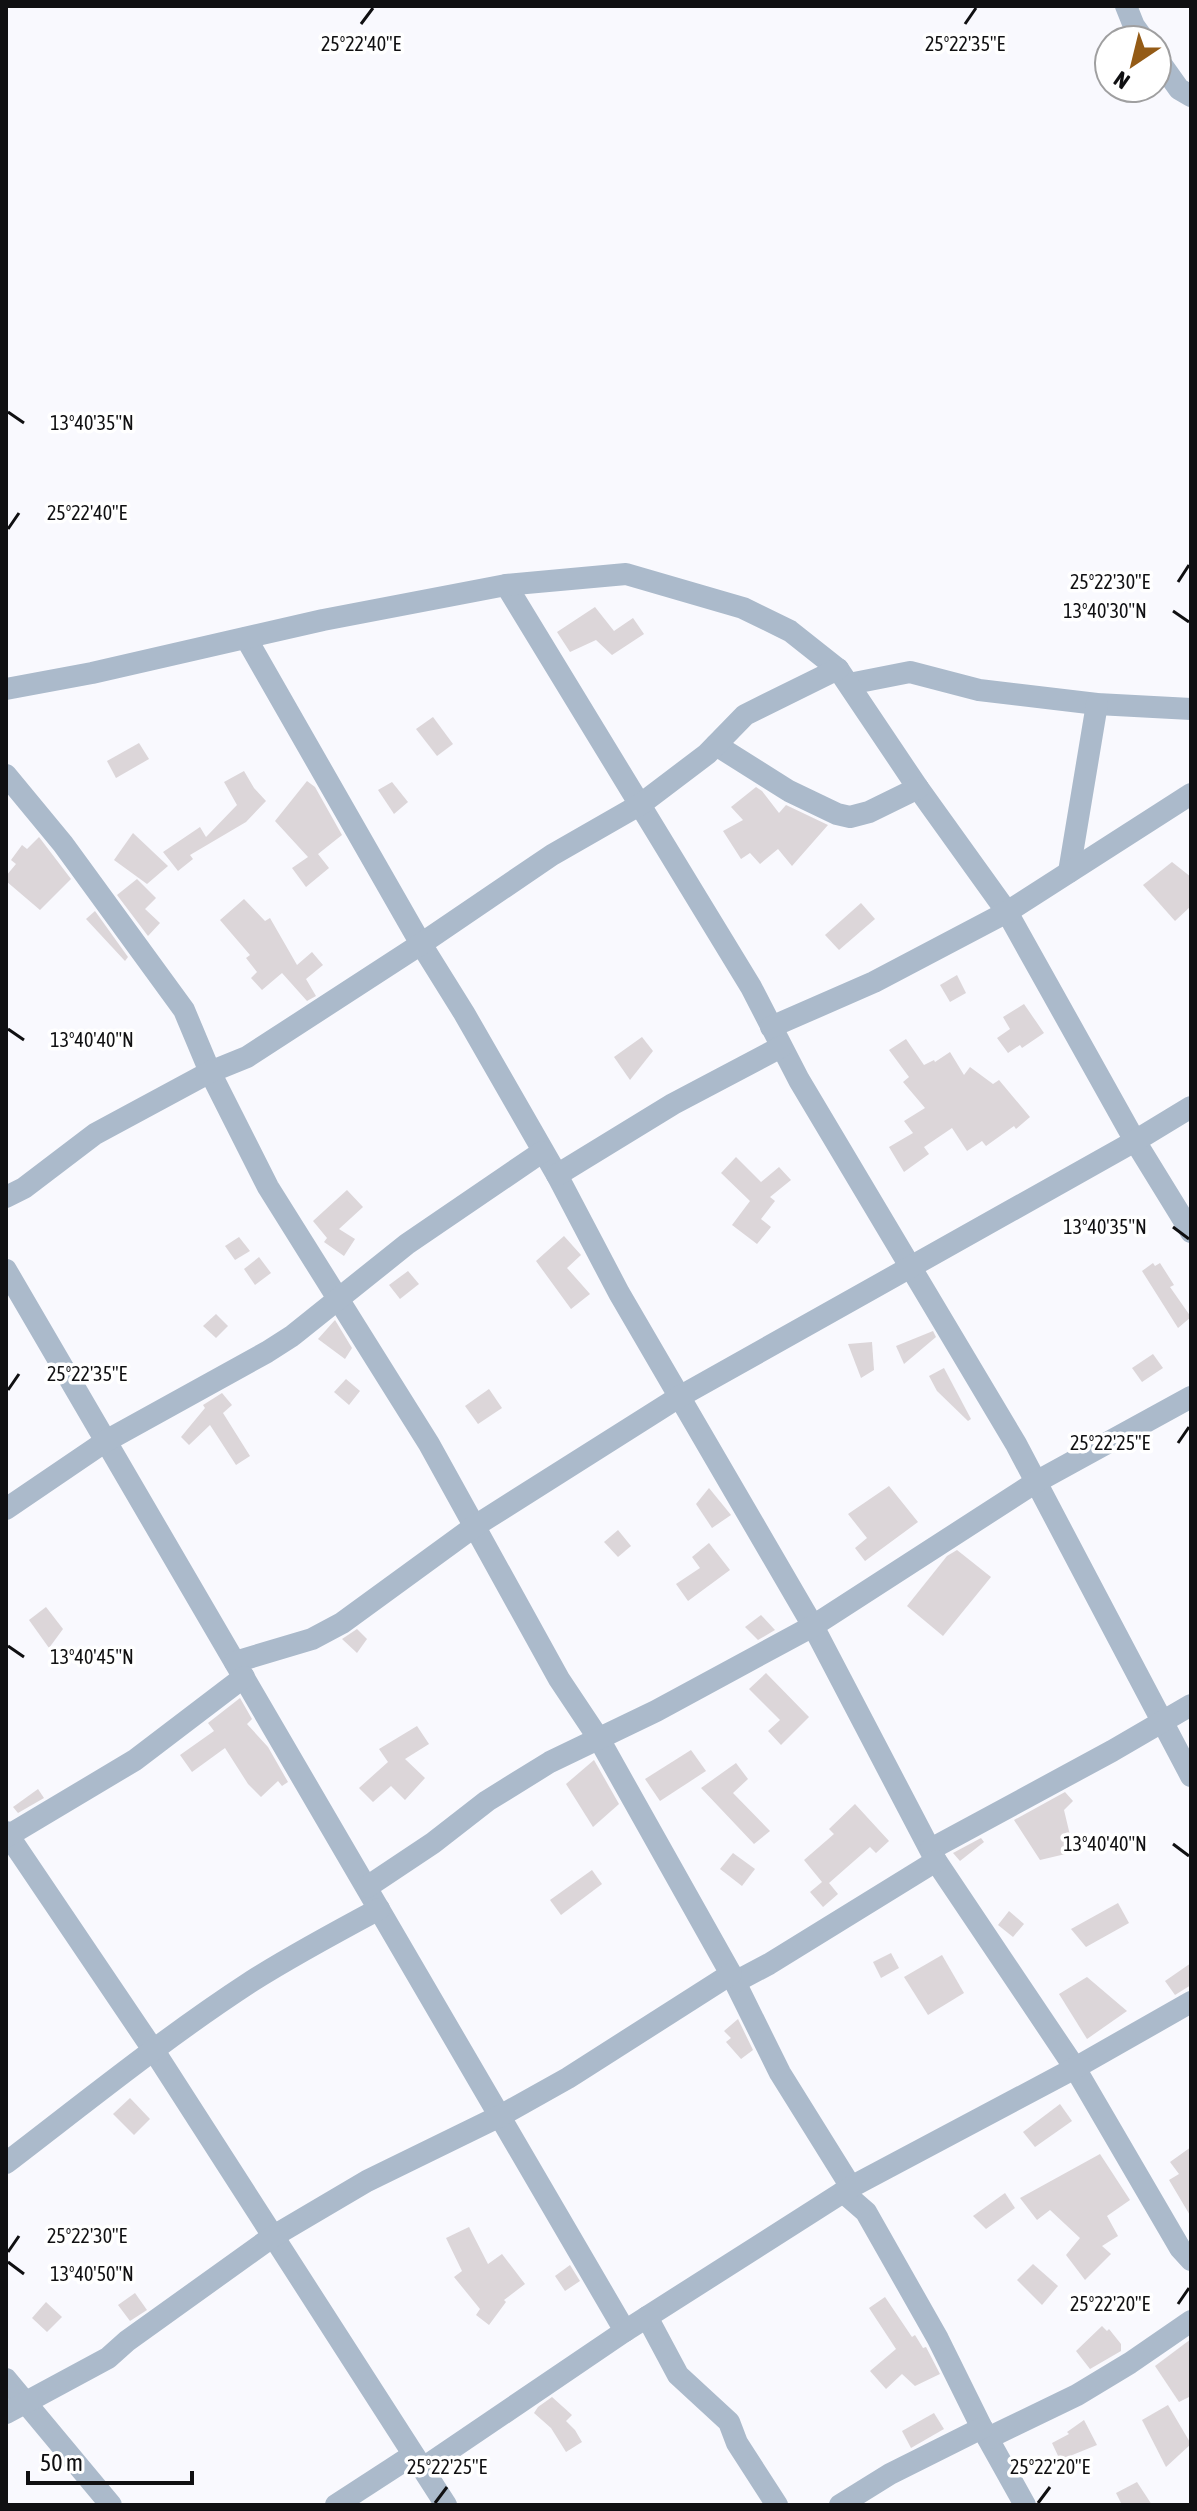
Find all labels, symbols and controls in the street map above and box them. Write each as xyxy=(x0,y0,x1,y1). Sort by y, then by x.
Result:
north arrow xyxy=(1093,24,1173,104)
text: 25°22'40"E xyxy=(321,32,402,55)
text: 25°22'35"E xyxy=(925,32,1006,55)
text: N xyxy=(1109,66,1134,95)
text: 13°40'35"N xyxy=(50,411,134,434)
text: 25°22'40"E xyxy=(47,501,128,524)
text: 25°22'30"E xyxy=(1070,570,1151,593)
text: 13°40'30"N xyxy=(1063,599,1147,622)
text: 13°40'40"N xyxy=(50,1028,134,1051)
text: 13°40'35"N xyxy=(1063,1215,1147,1238)
text: 25°22'35"E xyxy=(47,1362,128,1385)
text: 25°22'25"E xyxy=(1070,1431,1151,1454)
text: 13°40'45"N xyxy=(50,1645,134,1668)
text: 13°40'40"N xyxy=(1063,1832,1147,1855)
text: 25°22'30"E xyxy=(47,2224,128,2247)
text: 13°40'50"N xyxy=(50,2262,134,2285)
text: 25°22'20"E xyxy=(1070,2292,1151,2315)
scale bar xyxy=(28,2435,192,2485)
text: 50 m xyxy=(40,2449,83,2476)
text: 25°22'25"E xyxy=(407,2455,488,2478)
text: 25°22'20"E xyxy=(1010,2455,1091,2478)

